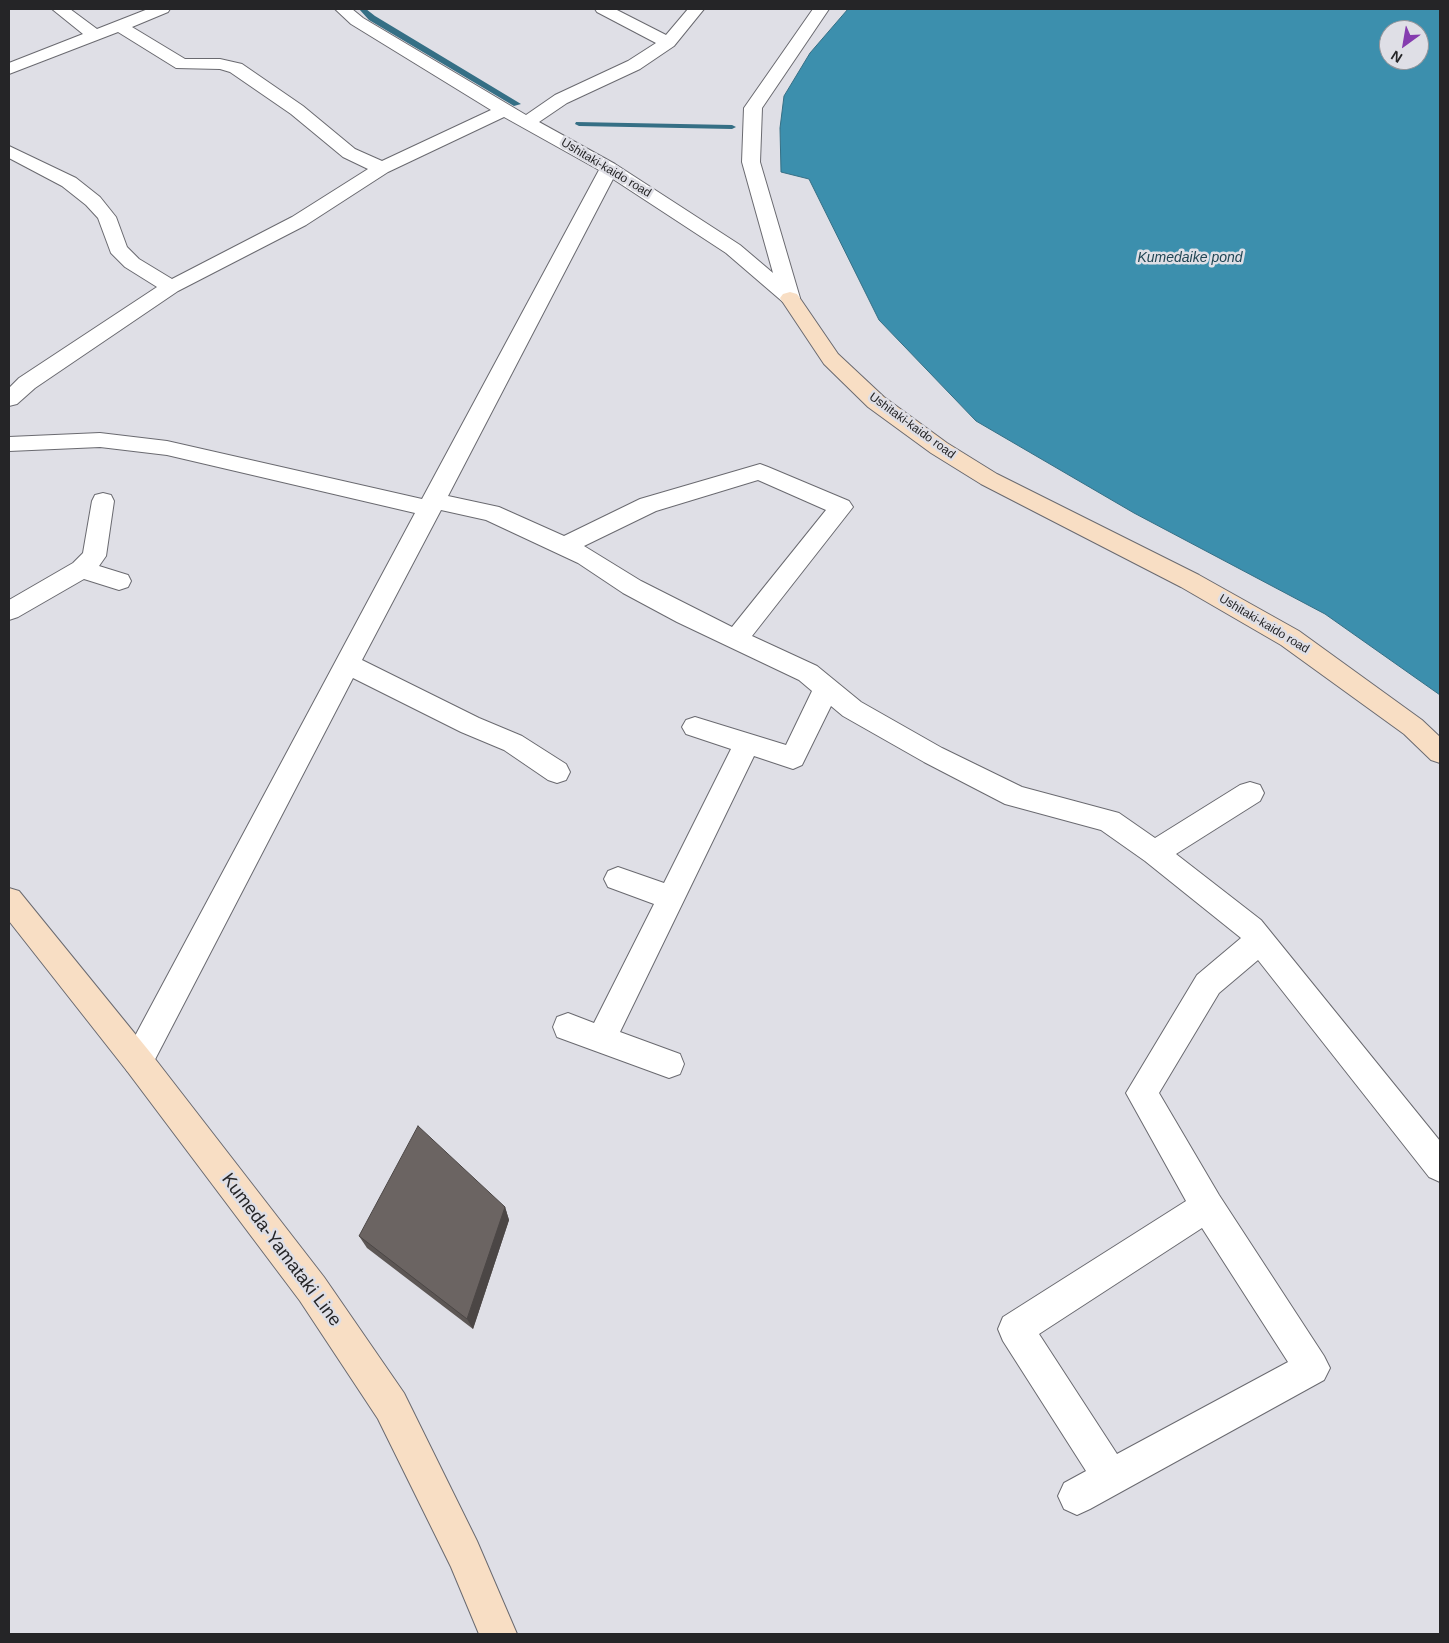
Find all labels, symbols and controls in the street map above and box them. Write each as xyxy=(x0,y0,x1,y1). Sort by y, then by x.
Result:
north arrow xyxy=(1379,20,1429,70)
text: N xyxy=(1388,47,1405,66)
street label: Ushitaki-kaido road xyxy=(558,135,654,201)
water label: Kumedaike pond xyxy=(1137,250,1243,266)
street label: Ushitaki-kaido road xyxy=(866,390,958,462)
street label: Ushitaki-kaido road xyxy=(1216,591,1312,657)
street label: Kumeda-Yamataki Line xyxy=(216,1169,346,1331)

